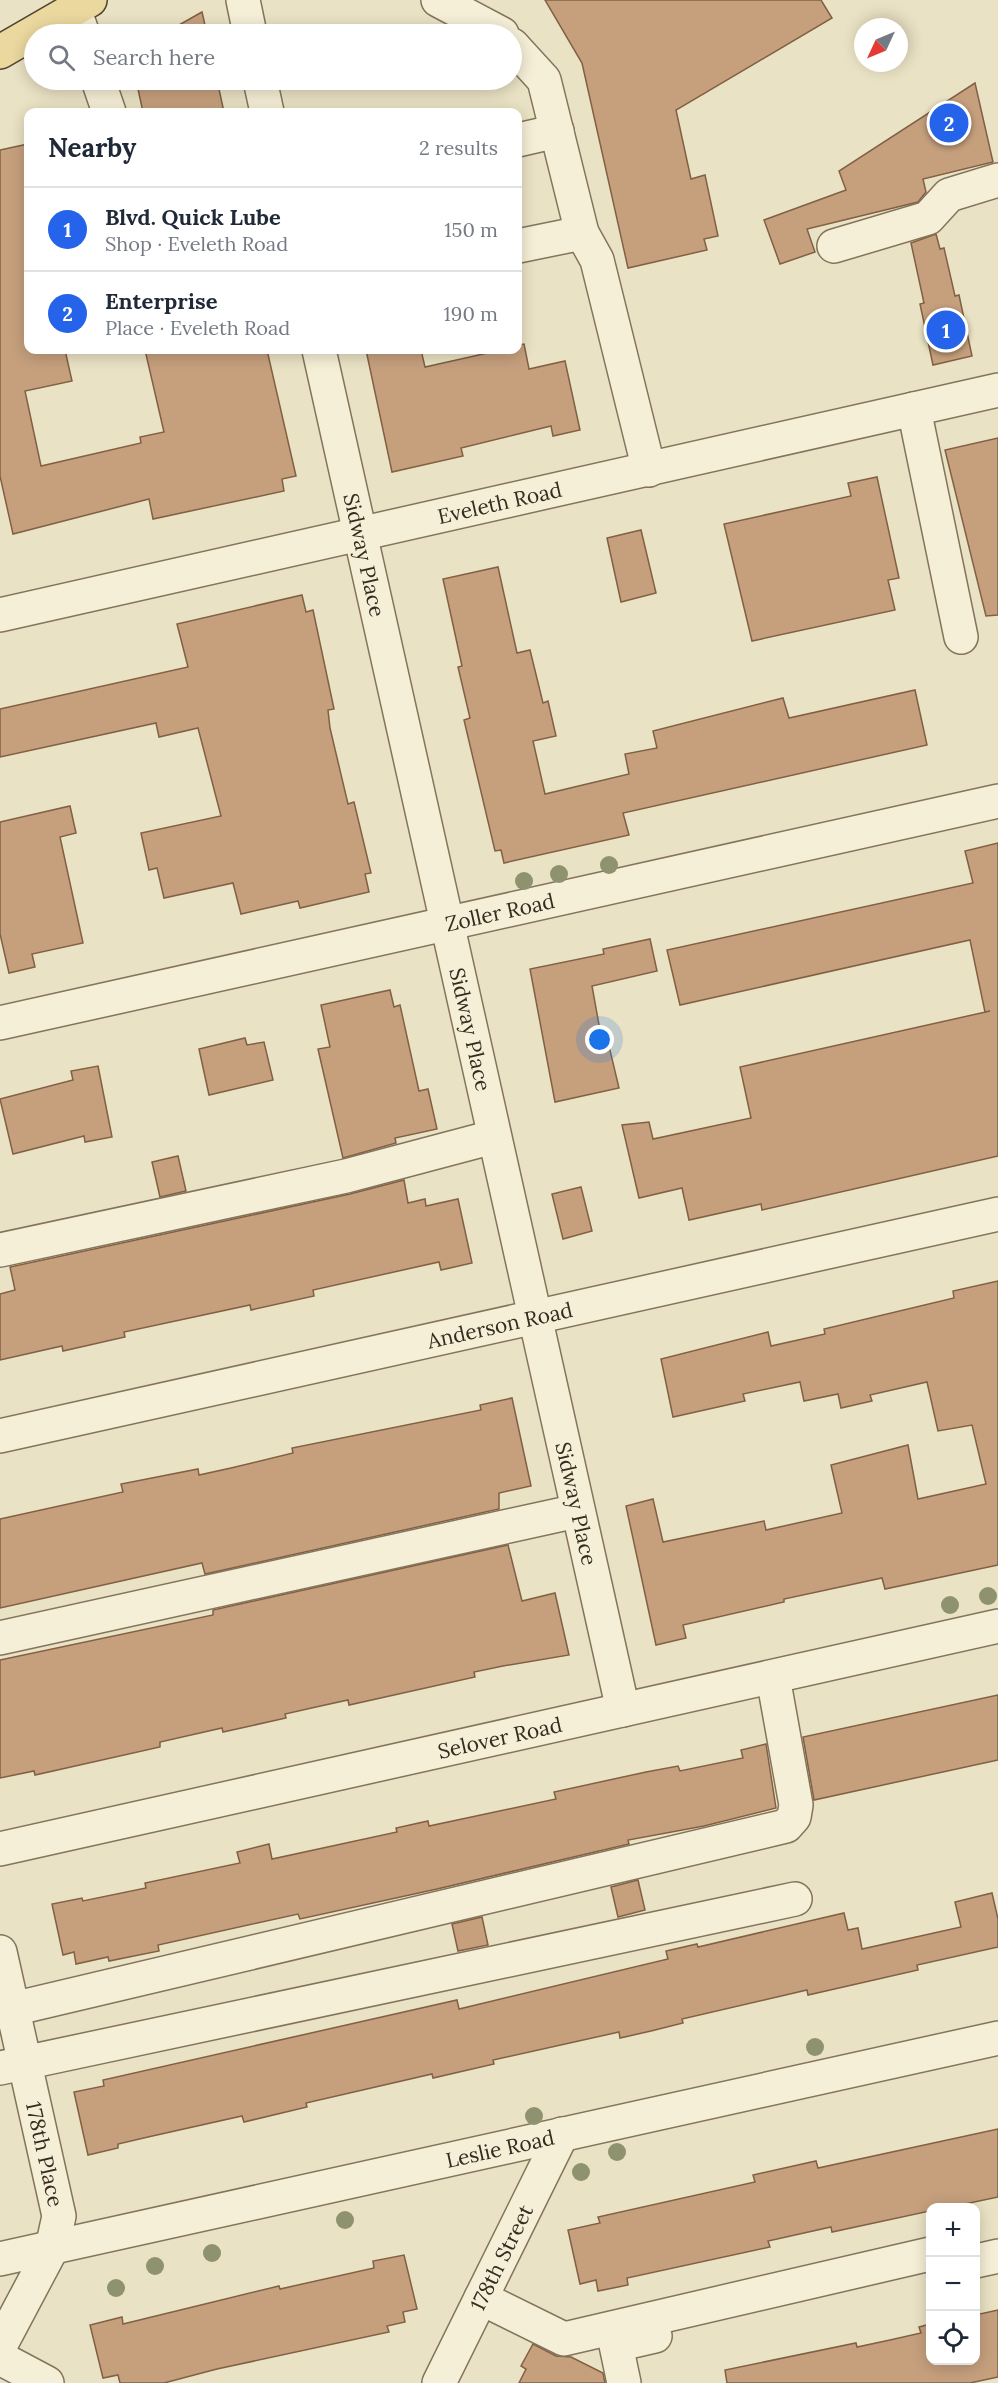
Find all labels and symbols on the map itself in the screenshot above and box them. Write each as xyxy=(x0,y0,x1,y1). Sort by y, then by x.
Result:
north arrow xyxy=(854,18,908,72)
pin: 2 xyxy=(930,100,968,146)
pin: 1 xyxy=(926,308,966,352)
street label: Eveleth Road xyxy=(435,475,564,530)
street label: Sidway Place xyxy=(338,491,392,619)
street label: Zoller Road xyxy=(443,887,557,937)
street label: Sidway Place xyxy=(444,965,498,1094)
your location xyxy=(585,1025,614,1054)
street label: Anderson Road xyxy=(424,1296,575,1354)
street label: Sidway Place xyxy=(550,1439,604,1568)
street label: Selover Road xyxy=(435,1710,564,1764)
street label: 178th Place xyxy=(20,2099,70,2209)
street label: Leslie Road xyxy=(443,2123,557,2173)
street label: 178th Street xyxy=(463,2199,539,2315)

